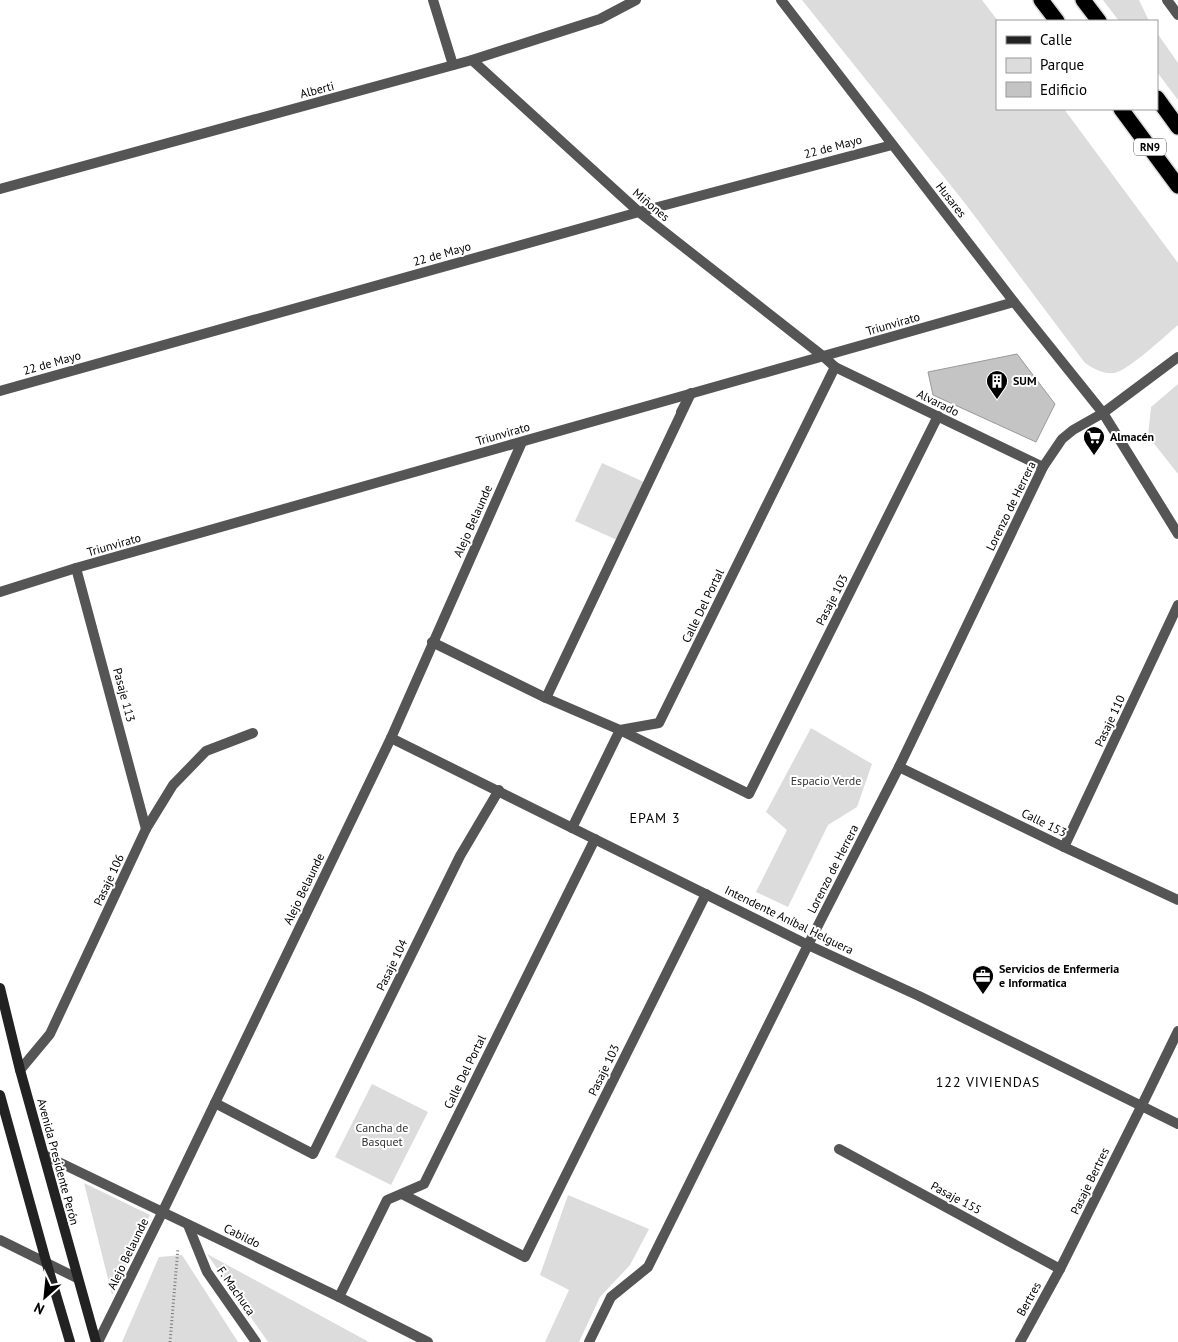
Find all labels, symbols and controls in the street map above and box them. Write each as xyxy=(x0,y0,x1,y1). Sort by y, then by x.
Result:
legend xyxy=(996,20,1158,110)
text: Calle xyxy=(1040,30,1072,49)
text: Parque xyxy=(1040,55,1084,74)
street label: Alberti xyxy=(298,78,336,101)
text: Edificio xyxy=(1040,80,1087,99)
street label: 22 de Mayo xyxy=(802,132,863,161)
road number: RN9 xyxy=(1134,138,1166,156)
street label: Husares xyxy=(933,179,970,220)
street label: Miñones xyxy=(630,185,673,224)
street label: 22 de Mayo xyxy=(411,238,472,269)
street label: Triunvirato xyxy=(864,309,921,338)
street label: 22 de Mayo xyxy=(21,347,82,378)
building icon: SUM xyxy=(985,369,1009,400)
place label: SUM xyxy=(1013,373,1036,388)
street label: Alvarado xyxy=(915,386,962,419)
street label: Triunvirato xyxy=(474,419,531,448)
supermarket icon: Almacén xyxy=(1082,425,1106,456)
place label: Almacén xyxy=(1110,429,1154,444)
street label: Lorenzo de Herrera xyxy=(982,459,1039,553)
street label: Alejo Belaunde xyxy=(450,482,495,559)
street label: Triunvirato xyxy=(85,530,142,559)
street label: Calle Del Portal xyxy=(678,566,727,645)
street label: Pasaje 103 xyxy=(812,572,851,628)
street label: Pasaje 113 xyxy=(110,666,139,724)
street label: Pasaje 110 xyxy=(1091,692,1128,749)
park label: Espacio Verde xyxy=(791,773,861,788)
street label: Calle 153 xyxy=(1019,805,1069,840)
district label: EPAM 3 xyxy=(629,809,681,827)
street label: Lorenzo de Herrera xyxy=(804,822,861,916)
street label: Alejo Belaunde xyxy=(280,851,327,927)
street label: Pasaje 106 xyxy=(90,852,127,908)
street label: Intendente Aníbal Helguera xyxy=(722,882,856,957)
street label: Pasaje 104 xyxy=(373,936,411,993)
place label: Servicios de Enfermeria e Informatica xyxy=(999,961,1119,990)
office icon: Servicios de Enfermeria e Informatica xyxy=(971,964,995,995)
street label: Calle Del Portal xyxy=(440,1032,489,1111)
street label: Pasaje 103 xyxy=(585,1042,622,1098)
district label: 122 VIVIENDAS xyxy=(936,1073,1040,1091)
street label: Avenida Presidente Perón xyxy=(34,1097,83,1227)
park label: Cancha de Basquet xyxy=(356,1120,408,1149)
street label: Pasaje Bertres xyxy=(1067,1145,1112,1217)
street label: Pasaje 155 xyxy=(928,1178,984,1217)
street label: Alejo Belaunde xyxy=(104,1216,151,1292)
street label: Cabildo xyxy=(222,1220,263,1251)
street label: F. Machuca xyxy=(214,1263,259,1318)
north arrow xyxy=(20,1272,70,1322)
street label: Bertres xyxy=(1013,1279,1044,1319)
text: N xyxy=(31,1298,47,1319)

